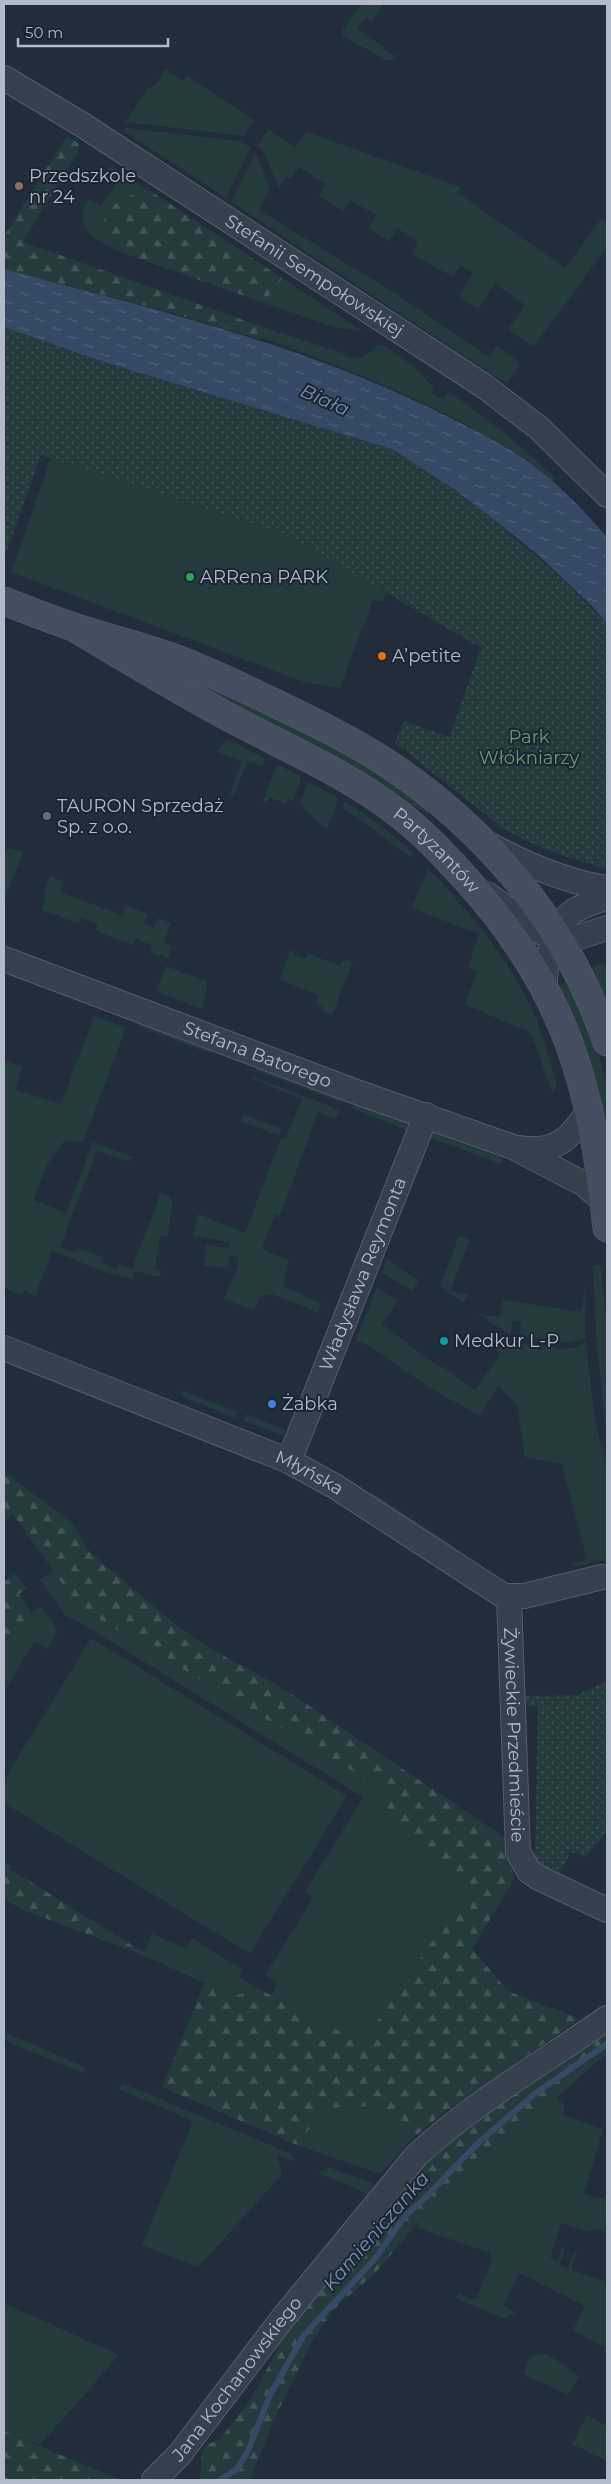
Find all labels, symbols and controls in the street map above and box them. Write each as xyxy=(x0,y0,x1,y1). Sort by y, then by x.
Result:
scale bar xyxy=(18,15,168,47)
text: 50 m xyxy=(25,23,63,42)
place label: Przedszkole nr 24 xyxy=(29,165,136,208)
marker: Przedszkole nr 24 xyxy=(13,180,25,192)
street label: Stefanii Sempołowskiej xyxy=(221,210,408,342)
water label: Biała xyxy=(297,379,353,421)
place label: ARRena PARK xyxy=(200,566,328,588)
marker: ARRena PARK xyxy=(184,571,196,583)
place label: A’petite xyxy=(392,645,461,667)
marker: A’petite xyxy=(376,650,388,662)
park label: Park Włókniarzy xyxy=(479,726,579,769)
place label: TAURON Sprzedaż Sp. z o.o. xyxy=(57,795,223,838)
street label: Partyzantów xyxy=(389,803,484,898)
marker: TAURON Sprzedaż Sp. z o.o. xyxy=(41,810,53,822)
street label: Stefana Batorego xyxy=(180,1017,335,1093)
street label: Władysława Reymonta xyxy=(315,1174,411,1374)
place label: Medkur L-P xyxy=(454,1330,559,1352)
marker: Medkur L-P xyxy=(438,1335,450,1347)
place label: Żabka xyxy=(282,1393,338,1415)
marker: Żabka xyxy=(266,1398,278,1410)
street label: Młyńska xyxy=(272,1446,348,1500)
street label: Żywieckie Przedmieście xyxy=(499,1627,529,1843)
water label: Kamieniczanka xyxy=(318,2167,434,2295)
street label: Jana Kochanowskiego xyxy=(167,2292,307,2467)

